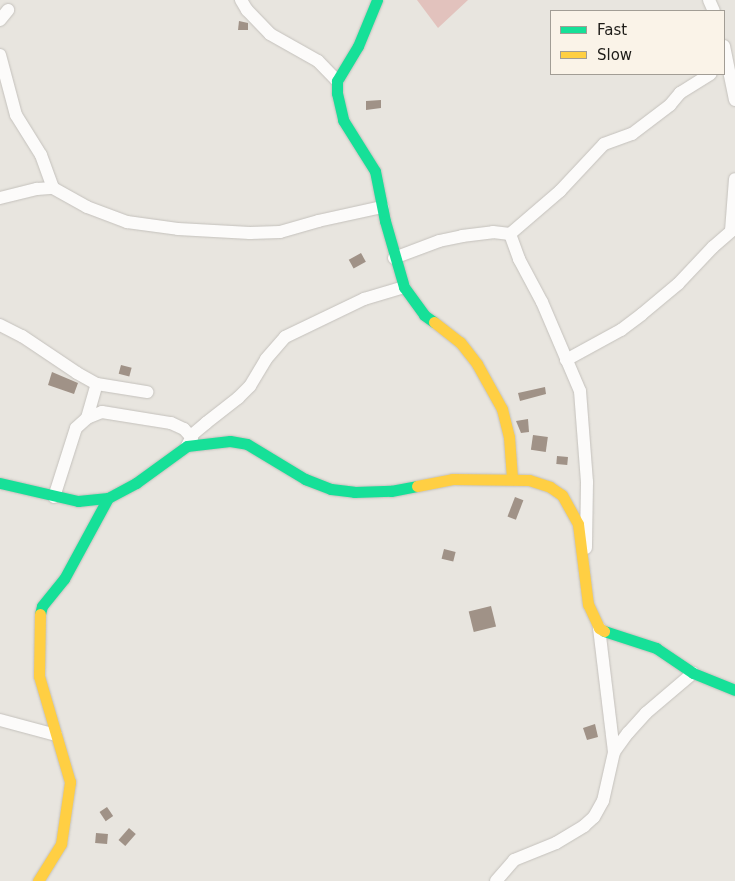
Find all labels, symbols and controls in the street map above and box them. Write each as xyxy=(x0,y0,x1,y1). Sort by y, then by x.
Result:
legend xyxy=(550,10,725,75)
text: Fast xyxy=(597,21,627,39)
text: Slow xyxy=(597,46,632,64)

